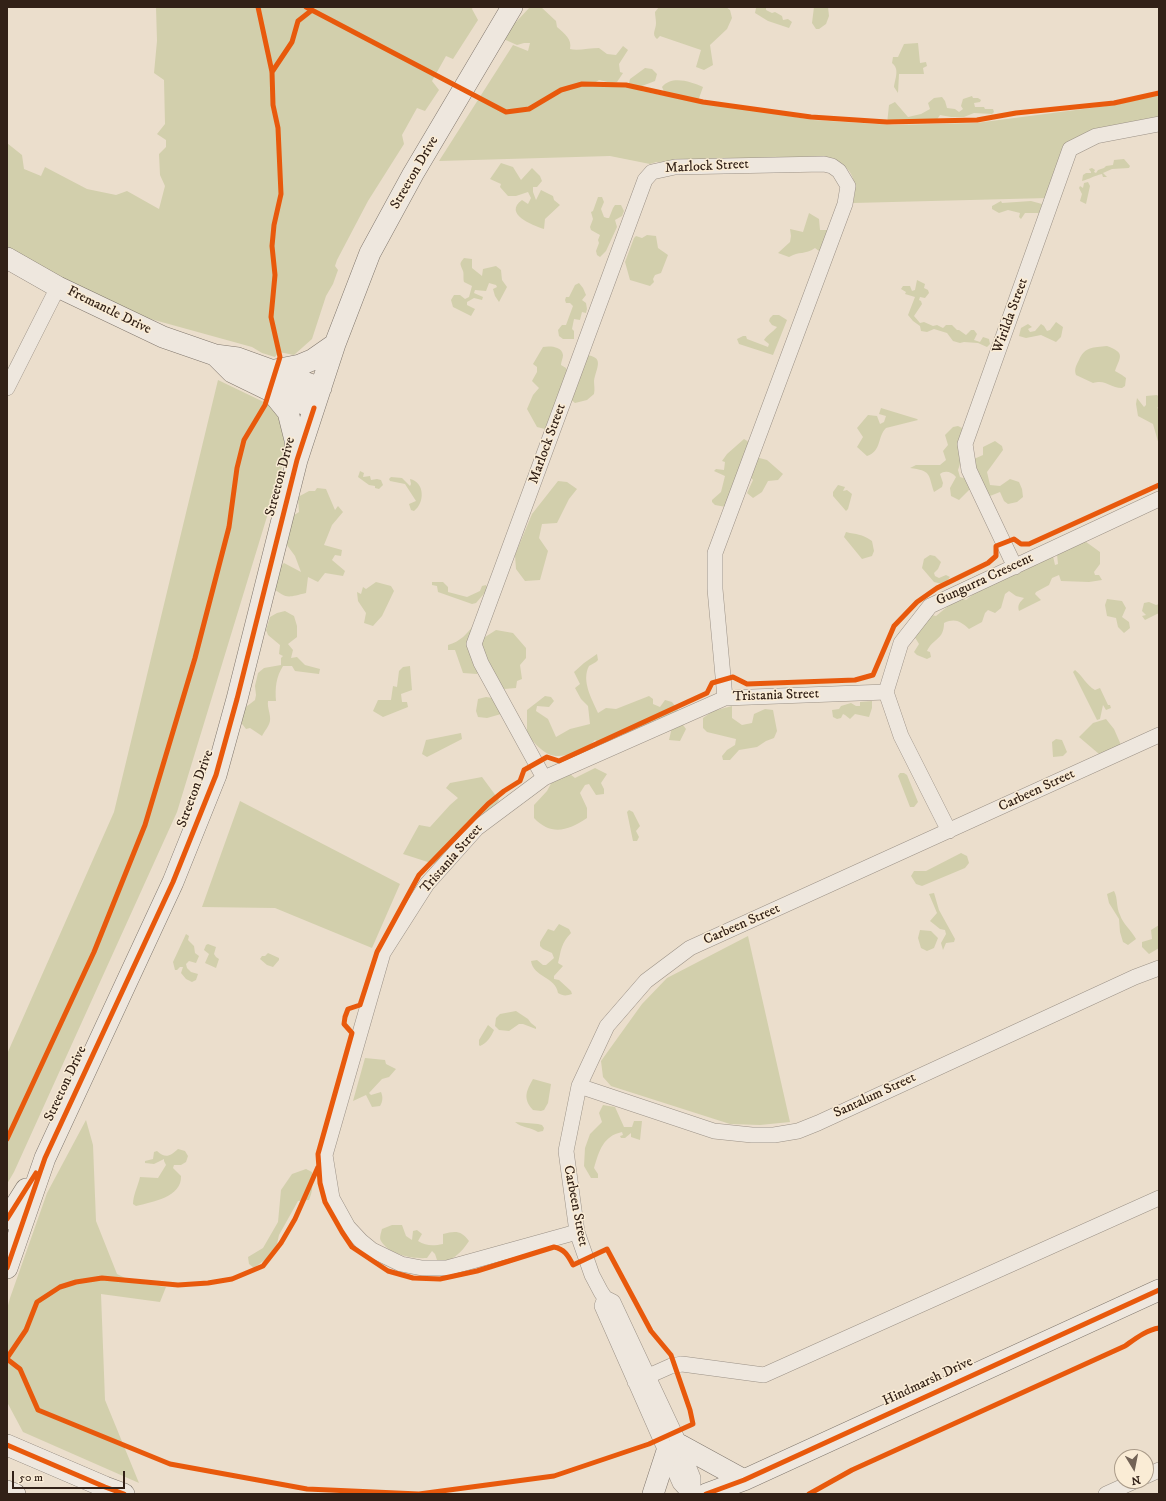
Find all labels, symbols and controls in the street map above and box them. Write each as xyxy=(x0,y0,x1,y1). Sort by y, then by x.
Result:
street label: Streeton Drive xyxy=(387,134,443,212)
street label: Marlock Street xyxy=(665,156,749,178)
street label: Wirilda Street xyxy=(990,276,1032,356)
street label: Fremantle Drive xyxy=(64,283,154,339)
street label: Marlock Street xyxy=(526,402,570,486)
street label: Streeton Drive xyxy=(262,436,300,518)
street label: Gungurra Crescent xyxy=(934,550,1036,610)
street label: Tristania Street xyxy=(733,686,819,706)
street label: Streeton Drive xyxy=(174,748,218,830)
street label: Carbeen Street xyxy=(996,766,1078,816)
street label: Tristania Street xyxy=(417,821,487,897)
street label: Carbeen Street xyxy=(701,901,783,949)
street label: Streeton Drive xyxy=(41,1044,91,1124)
street label: Santalum Street xyxy=(831,1070,919,1122)
street label: Carbeen Street xyxy=(559,1164,591,1248)
street label: Hindmarsh Drive xyxy=(880,1354,976,1410)
north arrow xyxy=(1114,1449,1154,1489)
scale bar xyxy=(14,1463,127,1489)
text: 50 m xyxy=(19,1470,43,1485)
text: N xyxy=(1130,1472,1142,1488)

